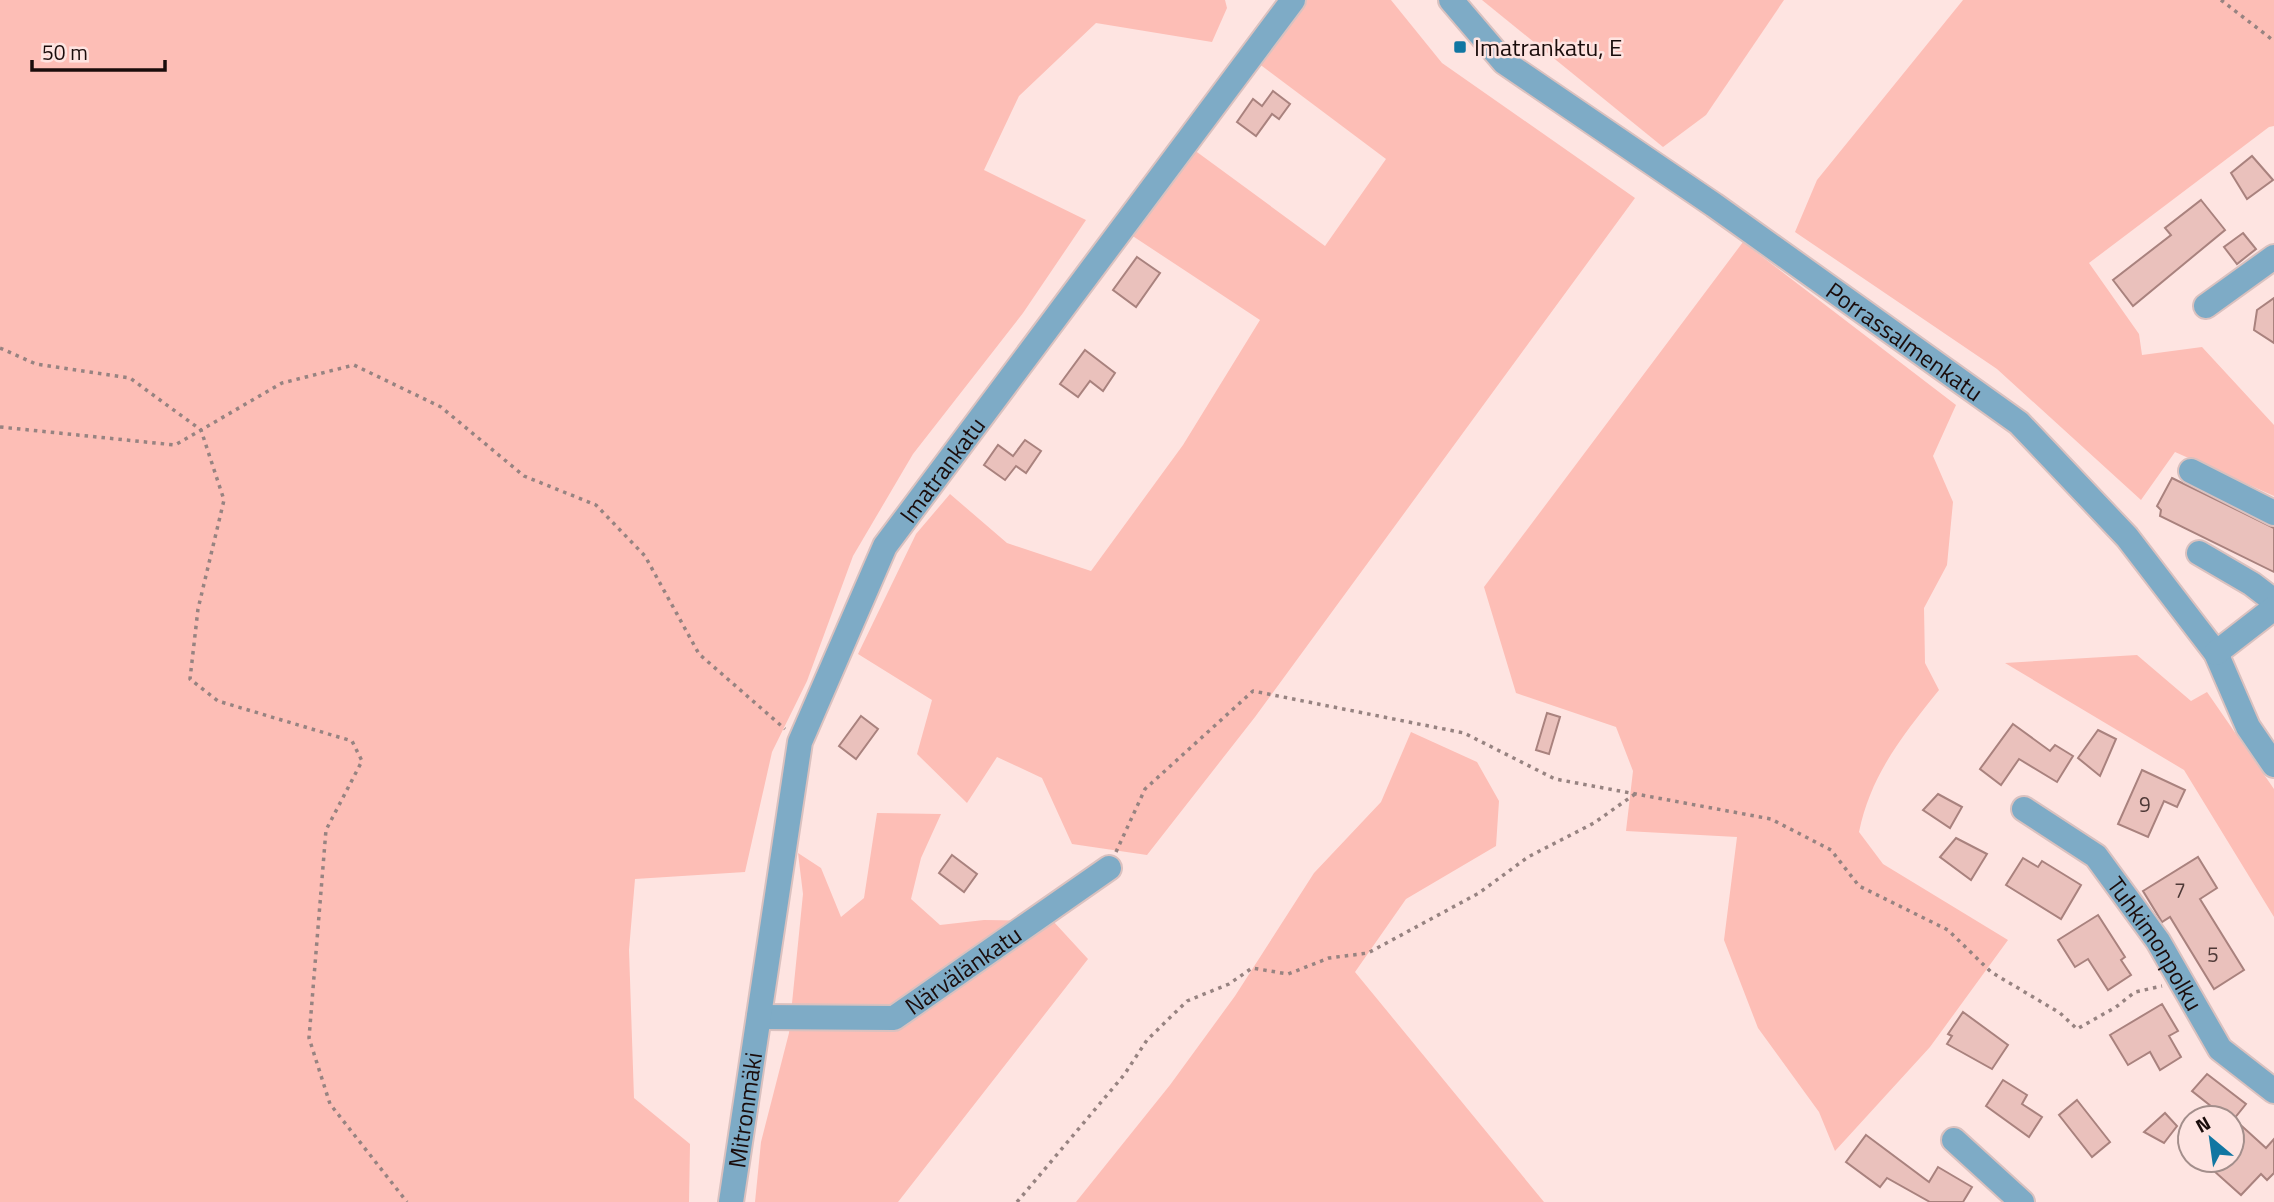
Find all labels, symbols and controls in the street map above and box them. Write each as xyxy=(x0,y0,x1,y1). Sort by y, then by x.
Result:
scale bar xyxy=(32,28,164,72)
place label: Imatrankatu, E xyxy=(1474,29,1622,65)
text: 50 m xyxy=(42,36,88,68)
marker: Imatrankatu, E xyxy=(1452,39,1468,55)
street label: Porrassalmenkatu xyxy=(1819,273,1990,410)
street label: Imatrankatu xyxy=(890,409,994,530)
house number: 9 xyxy=(2139,788,2151,820)
street label: Tuhkimonpolku xyxy=(2099,869,2212,1017)
house number: 7 xyxy=(2174,874,2186,906)
street label: Närvälänkatu xyxy=(897,917,1029,1023)
house number: 5 xyxy=(2207,938,2219,970)
street label: Mitronmäki xyxy=(718,1050,771,1170)
north arrow xyxy=(2176,1104,2246,1174)
text: N xyxy=(2190,1108,2215,1140)

